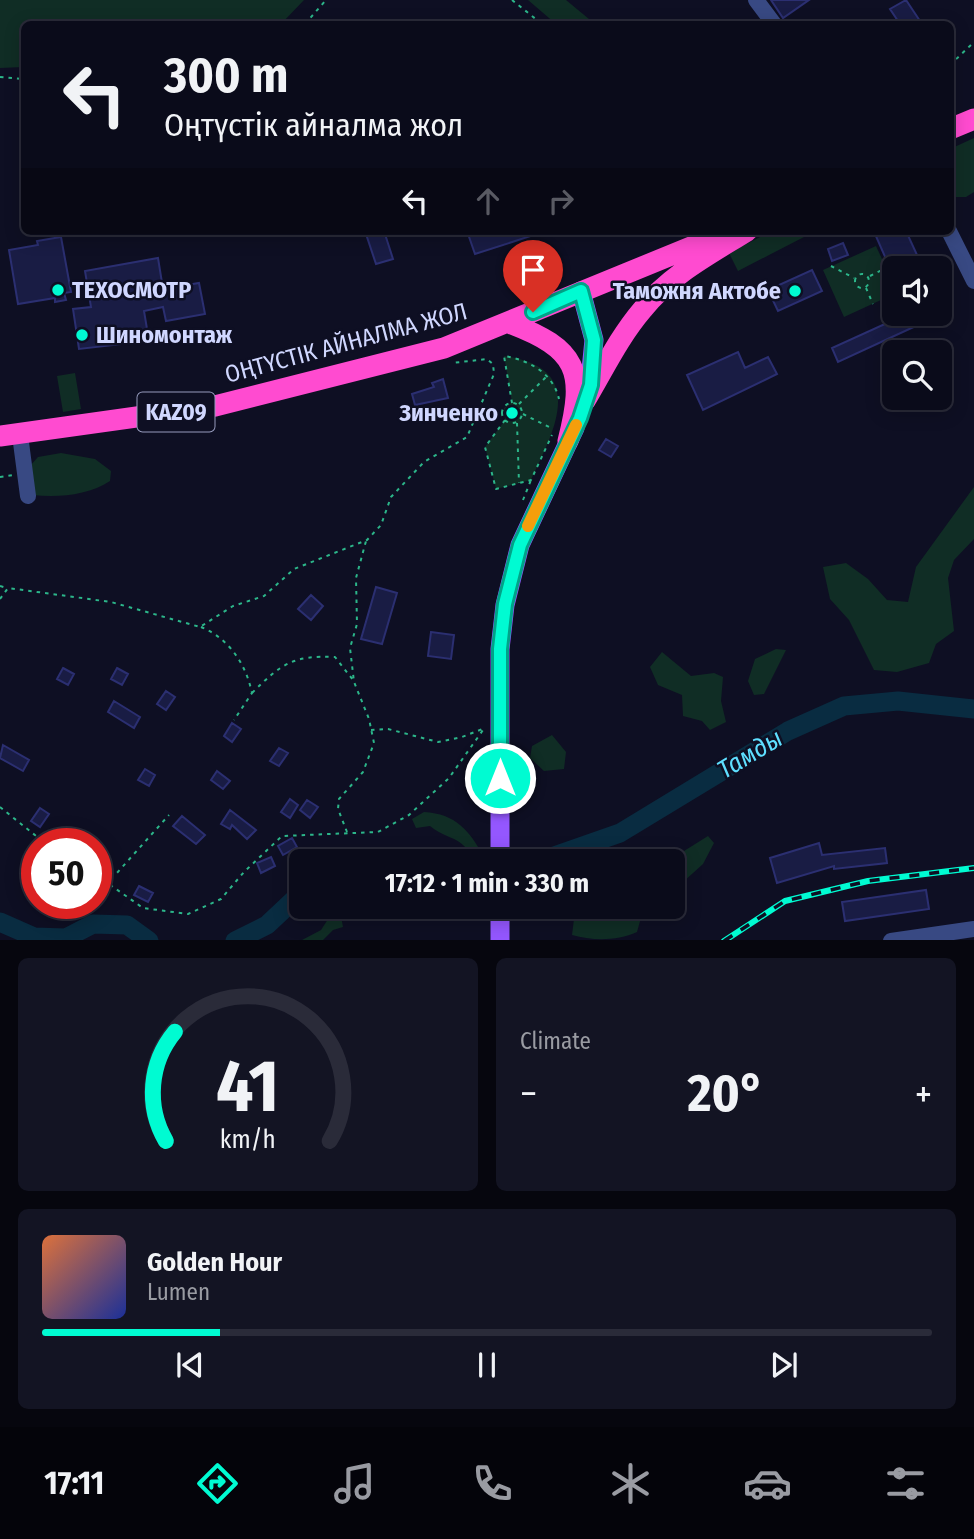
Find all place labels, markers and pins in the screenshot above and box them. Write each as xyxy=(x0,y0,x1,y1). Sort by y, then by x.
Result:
pin xyxy=(503,240,563,312)
place label: ТЕХОСМОТР xyxy=(72,276,191,304)
place label: Таможня Актобе xyxy=(613,277,781,305)
marker: ТЕХОСМОТР xyxy=(50,282,66,298)
marker: Таможня Актобе xyxy=(787,283,803,299)
place label: Шиномонтаж xyxy=(96,321,233,349)
marker: Шиномонтаж xyxy=(74,327,90,343)
place label: Зинченко xyxy=(398,399,498,427)
marker: Зинченко xyxy=(504,405,520,421)

